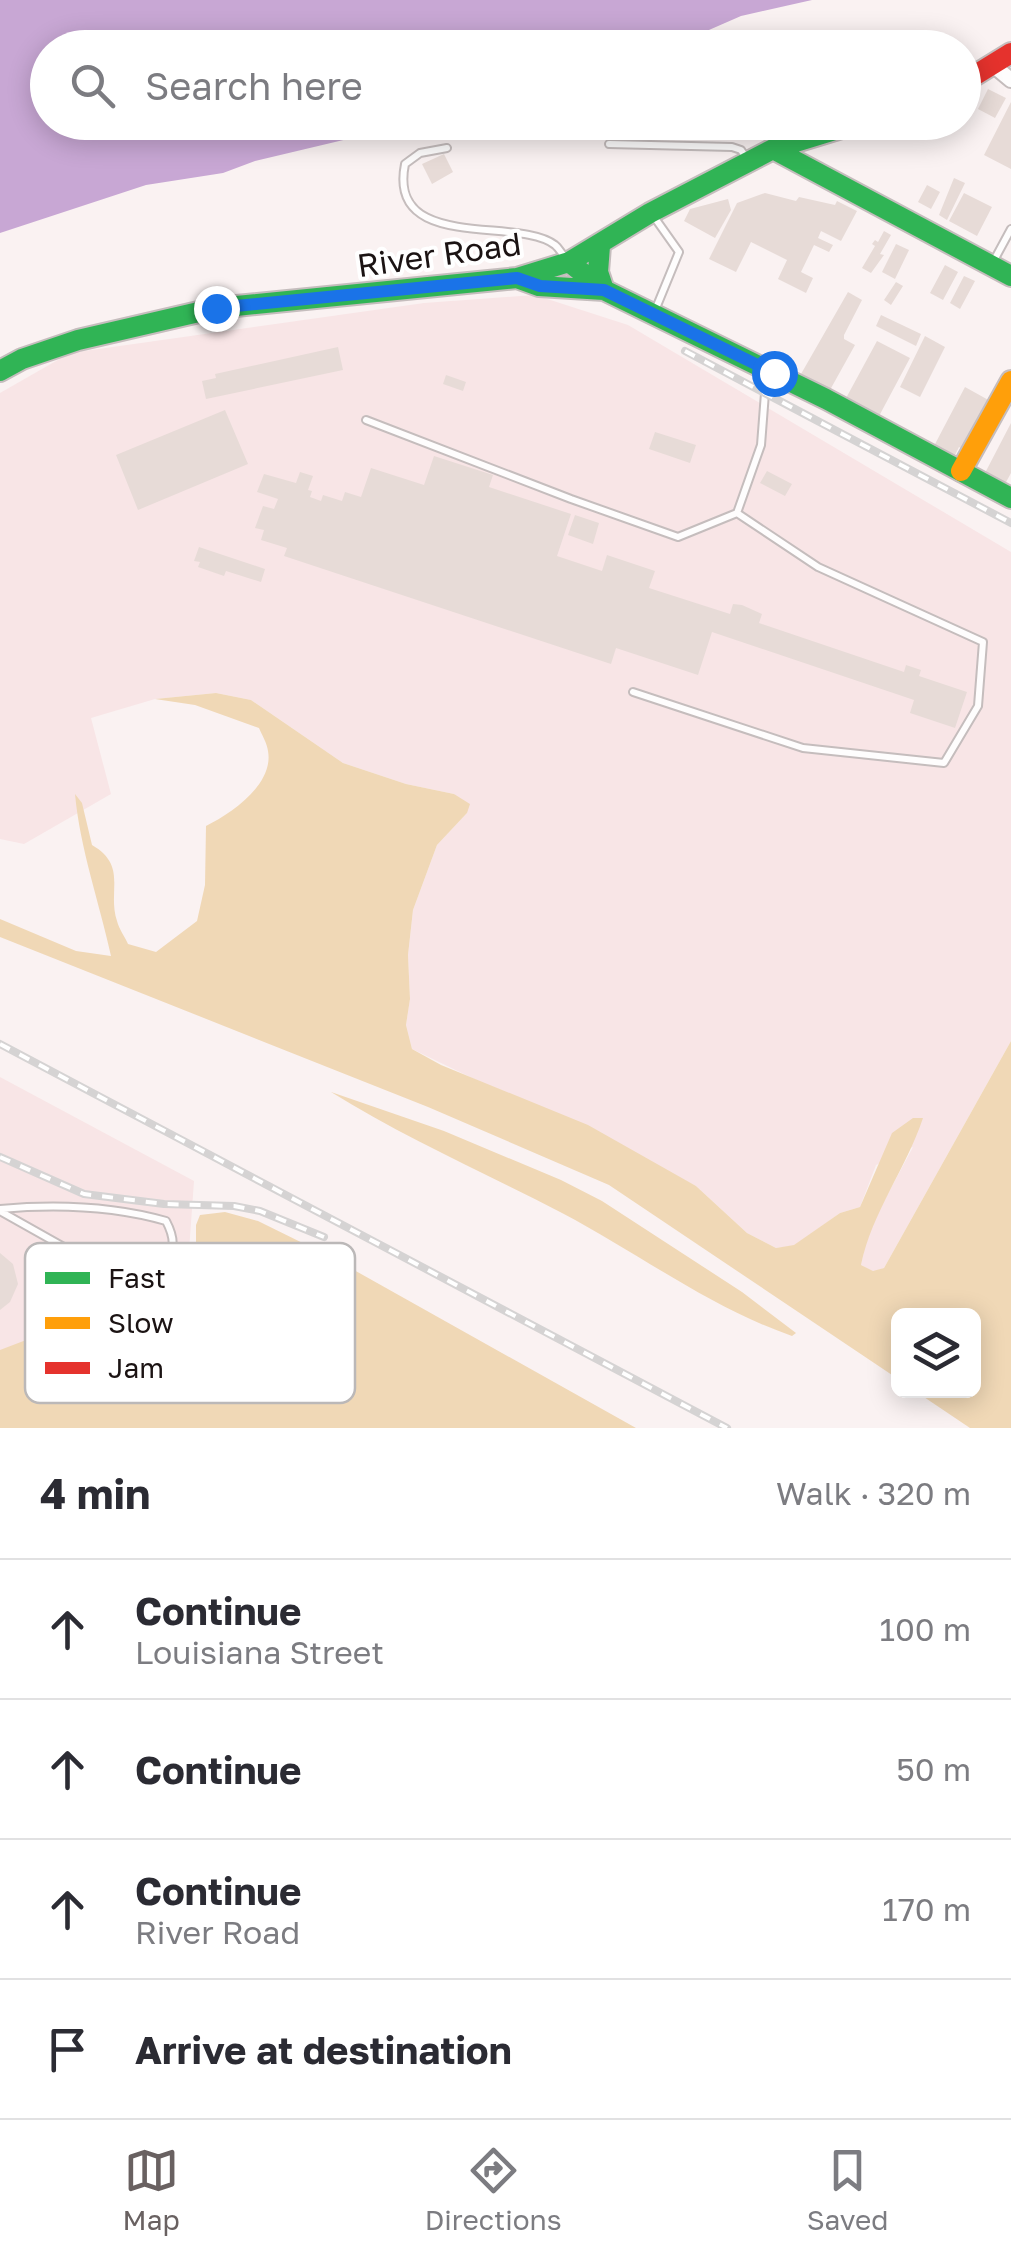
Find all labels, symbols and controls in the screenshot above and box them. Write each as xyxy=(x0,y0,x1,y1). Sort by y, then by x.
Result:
search box xyxy=(30,30,981,140)
icon: search xyxy=(65,58,120,113)
text: Search here xyxy=(145,63,363,108)
street label: River Road xyxy=(355,224,523,284)
route end xyxy=(194,286,240,332)
route start xyxy=(752,351,798,397)
legend xyxy=(25,1243,355,1403)
text: Fast xyxy=(108,1261,166,1294)
text: Slow xyxy=(108,1306,174,1339)
map controls xyxy=(891,1308,981,1398)
button: layers xyxy=(891,1308,981,1398)
text: Jam xyxy=(108,1351,164,1384)
text: 4 min xyxy=(40,1468,150,1518)
text: Walk · 320 m xyxy=(776,1474,971,1512)
text: Continue xyxy=(135,1588,301,1633)
icon: ahead xyxy=(40,1602,95,1657)
text: 100 m xyxy=(879,1610,971,1648)
text: Louisiana Street xyxy=(135,1633,384,1671)
icon: ahead xyxy=(40,1742,95,1797)
text: Continue xyxy=(135,1747,301,1792)
text: 50 m xyxy=(896,1750,971,1788)
text: Continue xyxy=(135,1868,301,1913)
icon: ahead xyxy=(40,1882,95,1937)
text: 170 m xyxy=(882,1890,971,1928)
text: River Road xyxy=(135,1913,300,1951)
icon: arrive xyxy=(40,2022,95,2077)
text: Arrive at destination xyxy=(135,2027,512,2072)
tab: Map xyxy=(123,2143,180,2236)
tab: Directions xyxy=(425,2143,562,2236)
tab: Saved xyxy=(807,2143,888,2236)

